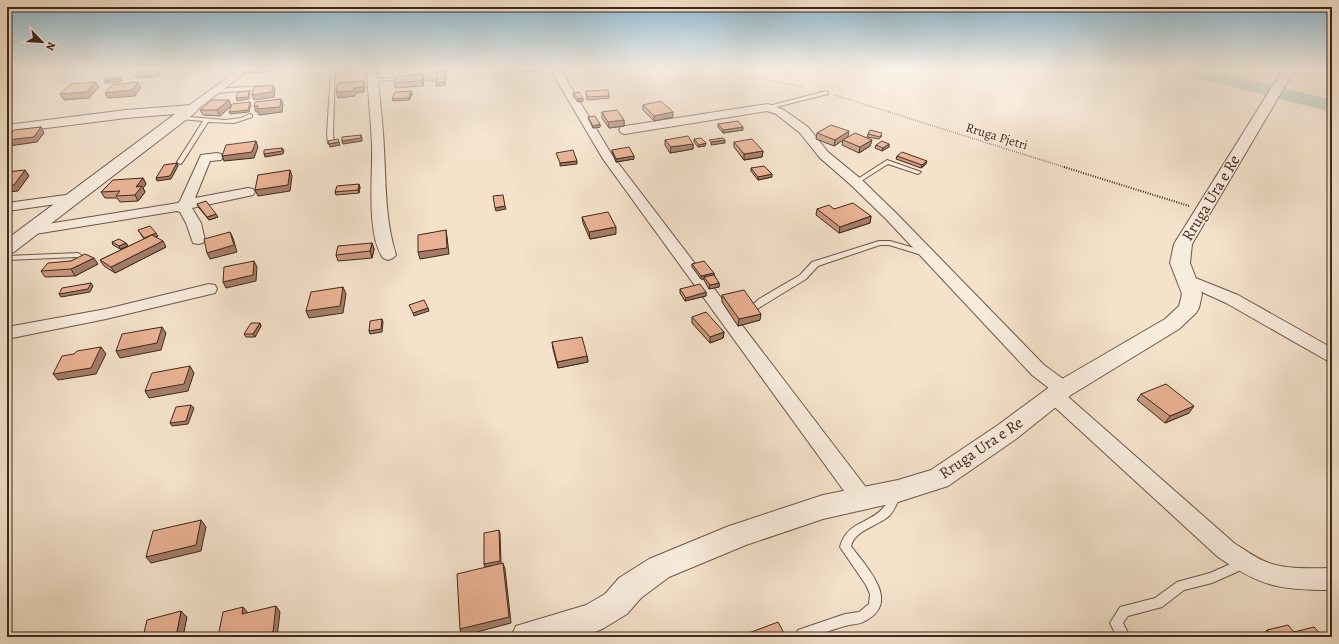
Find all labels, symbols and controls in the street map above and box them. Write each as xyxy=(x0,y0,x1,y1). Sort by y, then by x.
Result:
north arrow xyxy=(22,22,62,62)
text: N xyxy=(42,39,59,53)
street label: Rruga Pjetri xyxy=(964,119,1030,154)
street label: Rruga Ura e Re xyxy=(1177,151,1245,245)
street label: Rruga Ura e Re xyxy=(935,412,1027,484)

